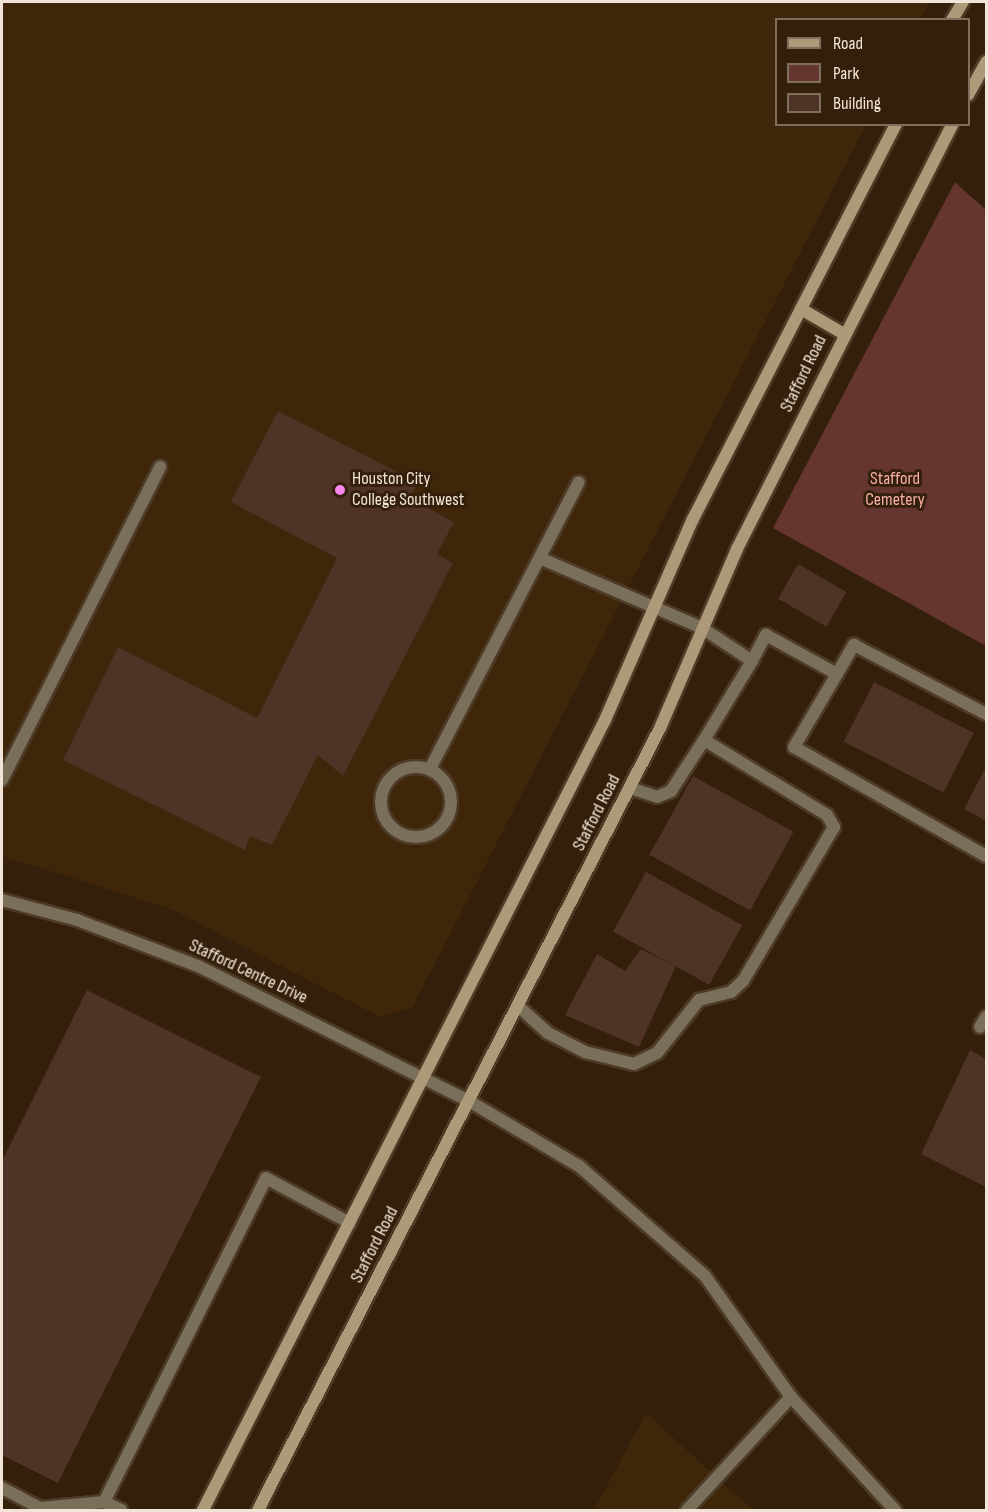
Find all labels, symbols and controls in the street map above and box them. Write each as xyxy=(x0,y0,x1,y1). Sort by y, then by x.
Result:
legend xyxy=(775,18,970,126)
text: Road xyxy=(833,33,863,54)
text: Park xyxy=(833,63,859,84)
text: Building xyxy=(833,93,881,114)
street label: Stafford Road xyxy=(776,332,832,416)
place label: Houston City College Southwest xyxy=(352,469,464,512)
park label: Stafford Cemetery xyxy=(865,469,925,512)
marker: Houston City College Southwest xyxy=(333,483,347,497)
street label: Stafford Road xyxy=(569,771,625,855)
street label: Stafford Centre Drive xyxy=(185,935,311,1009)
street label: Stafford Road xyxy=(347,1203,403,1287)

